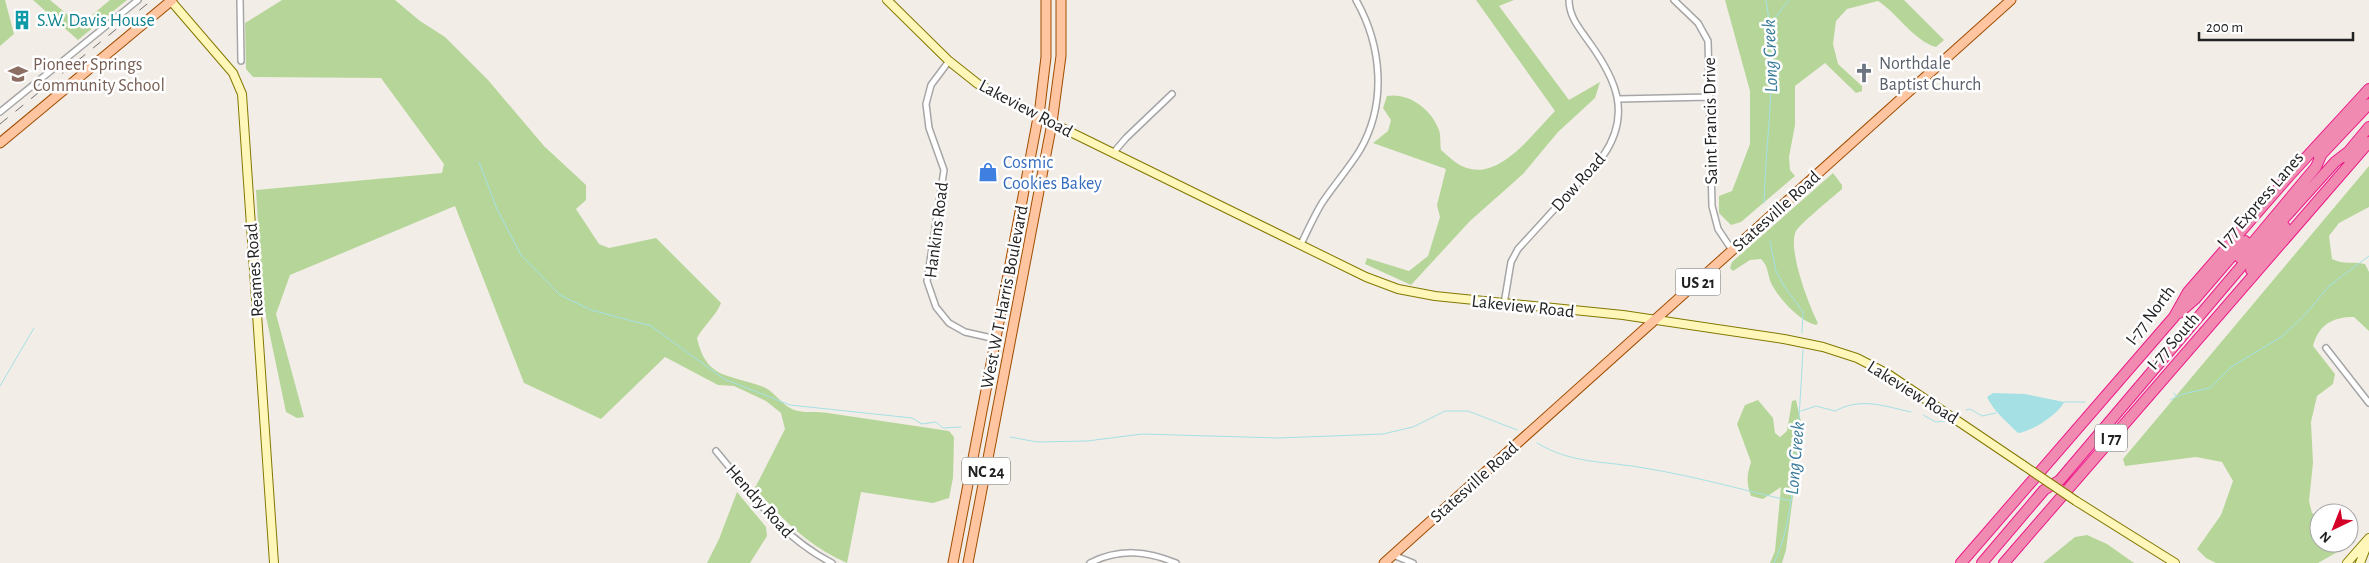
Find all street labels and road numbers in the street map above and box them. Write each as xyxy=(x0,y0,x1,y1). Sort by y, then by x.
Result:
street label: Saint Francis Drive xyxy=(1701,57,1721,185)
street label: Lakeview Road xyxy=(976,77,1075,141)
street label: I 77 Express Lanes xyxy=(2214,149,2307,252)
street label: Dow Road xyxy=(1548,150,1609,215)
street label: Statesville Road xyxy=(1729,168,1824,256)
street label: Hankins Road xyxy=(922,181,952,279)
street label: West W T Harris Boulevard xyxy=(978,204,1032,390)
street label: Reames Road xyxy=(243,222,267,317)
road number: US 21 xyxy=(1676,268,1720,296)
street label: I-77 North xyxy=(2123,283,2179,349)
street label: Lakeview Road xyxy=(1471,293,1575,321)
street label: I-77 South xyxy=(2144,310,2203,374)
street label: Lakeview Road xyxy=(1864,358,1961,428)
road number: I 77 xyxy=(2095,424,2127,452)
street label: Statesville Road xyxy=(1427,439,1522,527)
road number: NC 24 xyxy=(962,458,1010,484)
street label: Hendry Road xyxy=(722,462,797,542)

